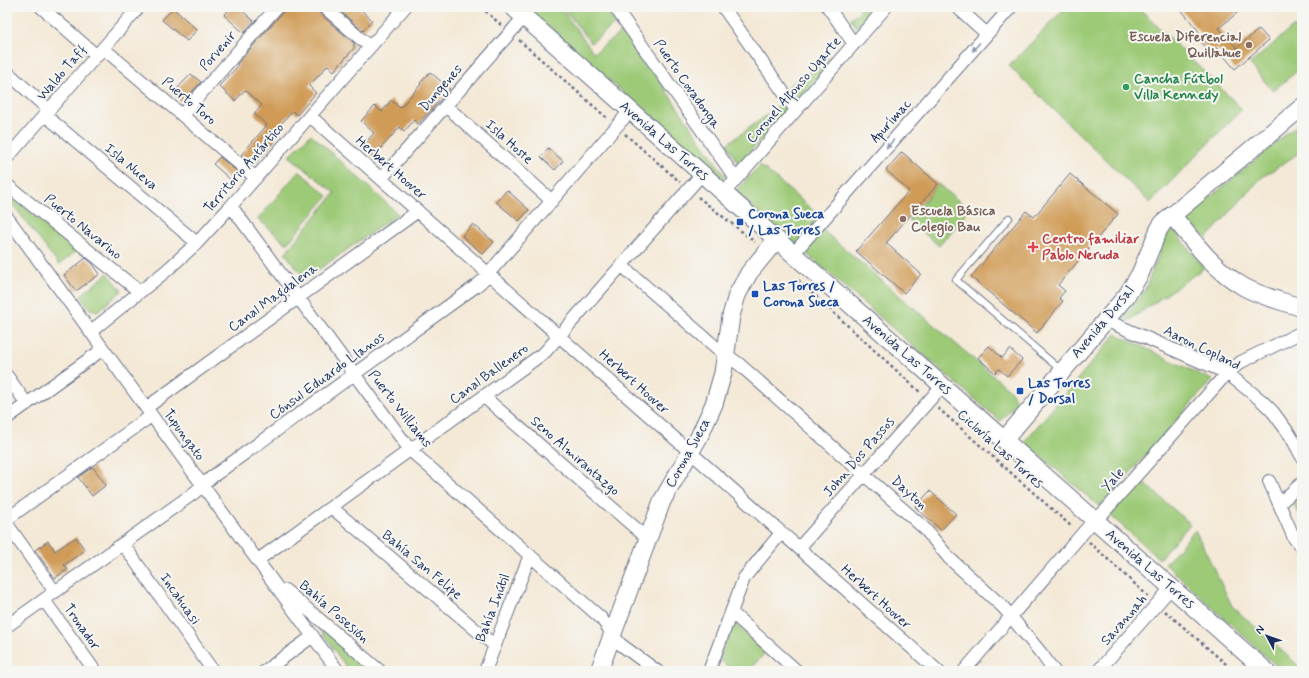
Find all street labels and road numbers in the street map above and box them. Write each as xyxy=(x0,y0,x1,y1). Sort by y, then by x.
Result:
street label: Porvenir xyxy=(196,27,240,75)
street label: Coronel Alfonso Ugarte xyxy=(743,33,847,149)
street label: Puerto Covadonga xyxy=(649,36,725,133)
street label: Waldo Taff xyxy=(33,41,91,105)
street label: Dungenes xyxy=(415,61,467,116)
street label: Puerto Toro xyxy=(158,73,220,129)
street label: Apurímac xyxy=(867,95,917,147)
street label: Avenida Las Torres xyxy=(616,97,713,185)
street label: Isla Hoste xyxy=(481,116,537,168)
street label: Territorio Antártico xyxy=(200,119,288,217)
street label: Herbert Hoover xyxy=(352,132,430,204)
street label: Isla Nueva xyxy=(101,140,161,194)
street label: Puerto Navarino xyxy=(40,190,126,264)
street label: Canal Magdalena xyxy=(225,259,323,338)
street label: Avenida Dorsal xyxy=(1067,282,1139,362)
street label: Avenida Las Torres xyxy=(859,311,956,399)
street label: Aaron Copland xyxy=(1161,322,1243,374)
street label: Cónsul Eduardo Llanos xyxy=(266,328,388,424)
street label: Canal Ballenero xyxy=(446,339,532,409)
street label: Herbert Hoover xyxy=(595,346,673,418)
street label: Puerto Williams xyxy=(364,366,436,452)
street label: Ciclovía Las Torres xyxy=(953,405,1047,493)
street label: Tupungato xyxy=(159,406,209,464)
street label: Seno Almirantazgo xyxy=(526,412,624,500)
street label: John Dos Passos xyxy=(819,413,899,501)
street label: Corona Sueca xyxy=(662,415,714,491)
street label: Yale xyxy=(1098,464,1128,496)
street label: Dayton xyxy=(887,472,931,514)
street label: Avenida Las Torres xyxy=(1102,525,1199,613)
street label: Bahía San Felipe xyxy=(378,526,466,604)
street label: Herbert Hoover xyxy=(837,561,915,633)
street label: Incahuasi xyxy=(156,570,204,628)
street label: Bahía Inútil xyxy=(472,571,514,645)
street label: Bahía Posesión xyxy=(295,577,373,647)
street label: Savannah xyxy=(1097,591,1151,649)
street label: Tronador xyxy=(59,600,105,654)

